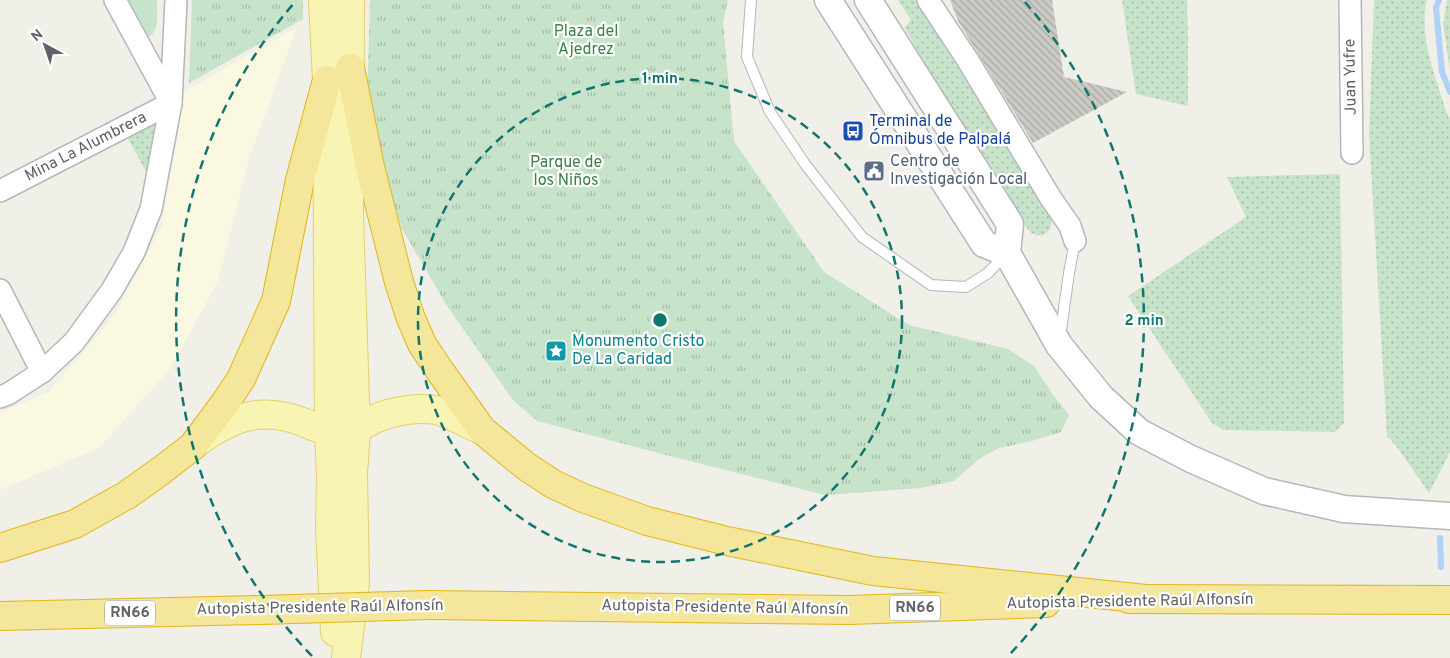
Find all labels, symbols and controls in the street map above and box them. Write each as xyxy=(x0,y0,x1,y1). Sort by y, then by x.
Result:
north arrow xyxy=(20,20,70,70)
park label: Plaza del Ajedrez xyxy=(554,22,618,60)
text: N xyxy=(28,26,47,46)
street label: Juan Yufre xyxy=(1340,39,1362,115)
text: 1 min xyxy=(642,70,678,89)
street label: Mina La Alumbrera xyxy=(22,108,150,186)
place label: Terminal de Ómnibus de Palpalá xyxy=(869,112,1011,150)
bus stop icon: Terminal de Ómnibus de Palpalá xyxy=(841,119,865,143)
place label: Centro de Investigación Local xyxy=(890,152,1027,190)
park label: Parque de los Niños xyxy=(530,153,602,191)
public building icon: Centro de Investigación Local xyxy=(862,159,886,183)
centre of rings xyxy=(651,311,669,329)
text: 2 min xyxy=(1124,312,1164,331)
place label: Monumento Cristo De La Caridad xyxy=(572,332,705,370)
place icon: Monumento Cristo De La Caridad xyxy=(544,339,568,363)
street label: Autopista Presidente Raúl Alfonsín xyxy=(1006,590,1254,614)
street label: Autopista Presidente Raúl Alfonsín xyxy=(196,596,444,620)
street label: Autopista Presidente Raúl Alfonsín xyxy=(601,596,849,620)
road number: RN66 xyxy=(890,596,940,620)
road number: RN66 xyxy=(105,600,155,626)

